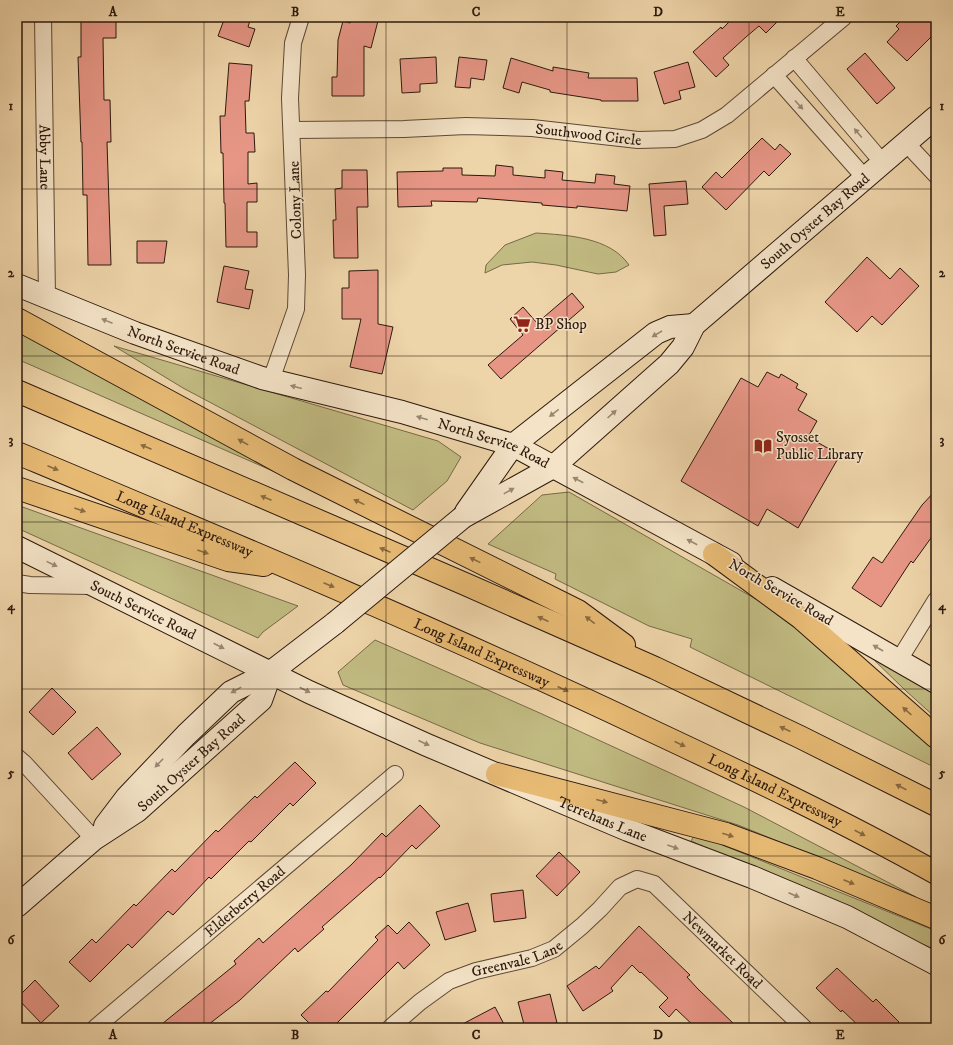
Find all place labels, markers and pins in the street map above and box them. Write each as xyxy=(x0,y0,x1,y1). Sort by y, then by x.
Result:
supermarket icon: BP Shop xyxy=(512,314,532,334)
place label: BP Shop xyxy=(535,315,587,334)
place label: Syosset Public Library xyxy=(776,428,864,464)
library icon: Syosset Public Library xyxy=(753,436,773,456)

